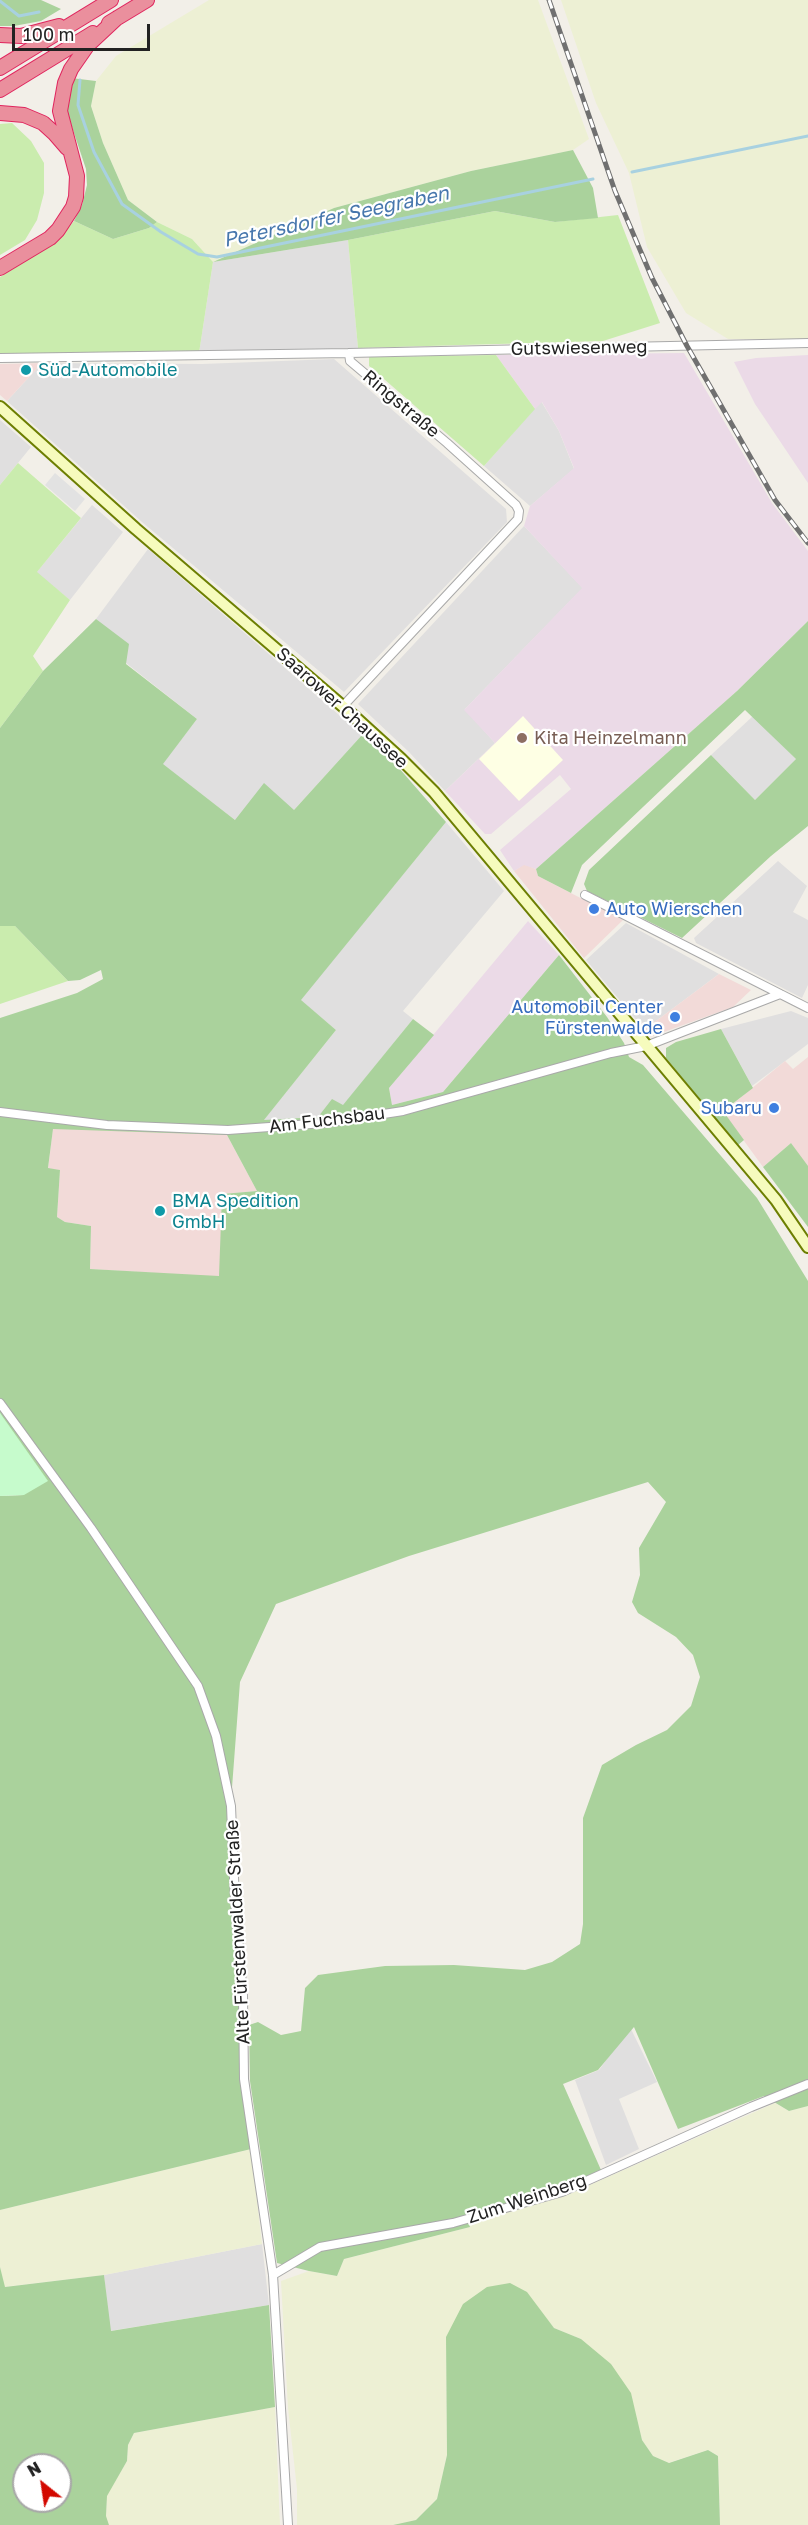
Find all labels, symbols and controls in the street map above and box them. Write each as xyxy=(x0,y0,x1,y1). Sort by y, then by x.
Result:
scale bar xyxy=(15,12,153,50)
text: 100 m xyxy=(23,23,74,45)
water label: Petersdorfer Seegraben xyxy=(221,181,451,253)
street label: Gutswiesenweg xyxy=(510,336,648,360)
place label: Süd-Automobile xyxy=(38,359,178,381)
marker: Süd-Automobile xyxy=(19,363,33,377)
street label: Ringstraße xyxy=(358,366,444,442)
street label: Saarower Chaussee xyxy=(272,643,412,773)
place label: Kita Heinzelmann xyxy=(534,727,687,749)
marker: Kita Heinzelmann xyxy=(515,731,529,745)
place label: Auto Wierschen xyxy=(606,898,743,920)
marker: Auto Wierschen xyxy=(587,902,601,916)
place label: Automobil Center Fürstenwalde xyxy=(511,996,663,1038)
marker: Automobil Center Fürstenwalde xyxy=(668,1010,682,1024)
place label: Subaru xyxy=(700,1097,762,1119)
marker: Subaru xyxy=(767,1101,781,1115)
street label: Am Fuchsbau xyxy=(268,1102,386,1138)
place label: BMA Spedition GmbH xyxy=(172,1190,299,1232)
marker: BMA Spedition GmbH xyxy=(153,1204,167,1218)
street label: Alte Fürstenwalder Straße xyxy=(221,1819,255,2045)
street label: Zum Weinberg xyxy=(465,2170,589,2228)
north arrow xyxy=(12,2453,72,2513)
text: N xyxy=(24,2457,44,2481)

